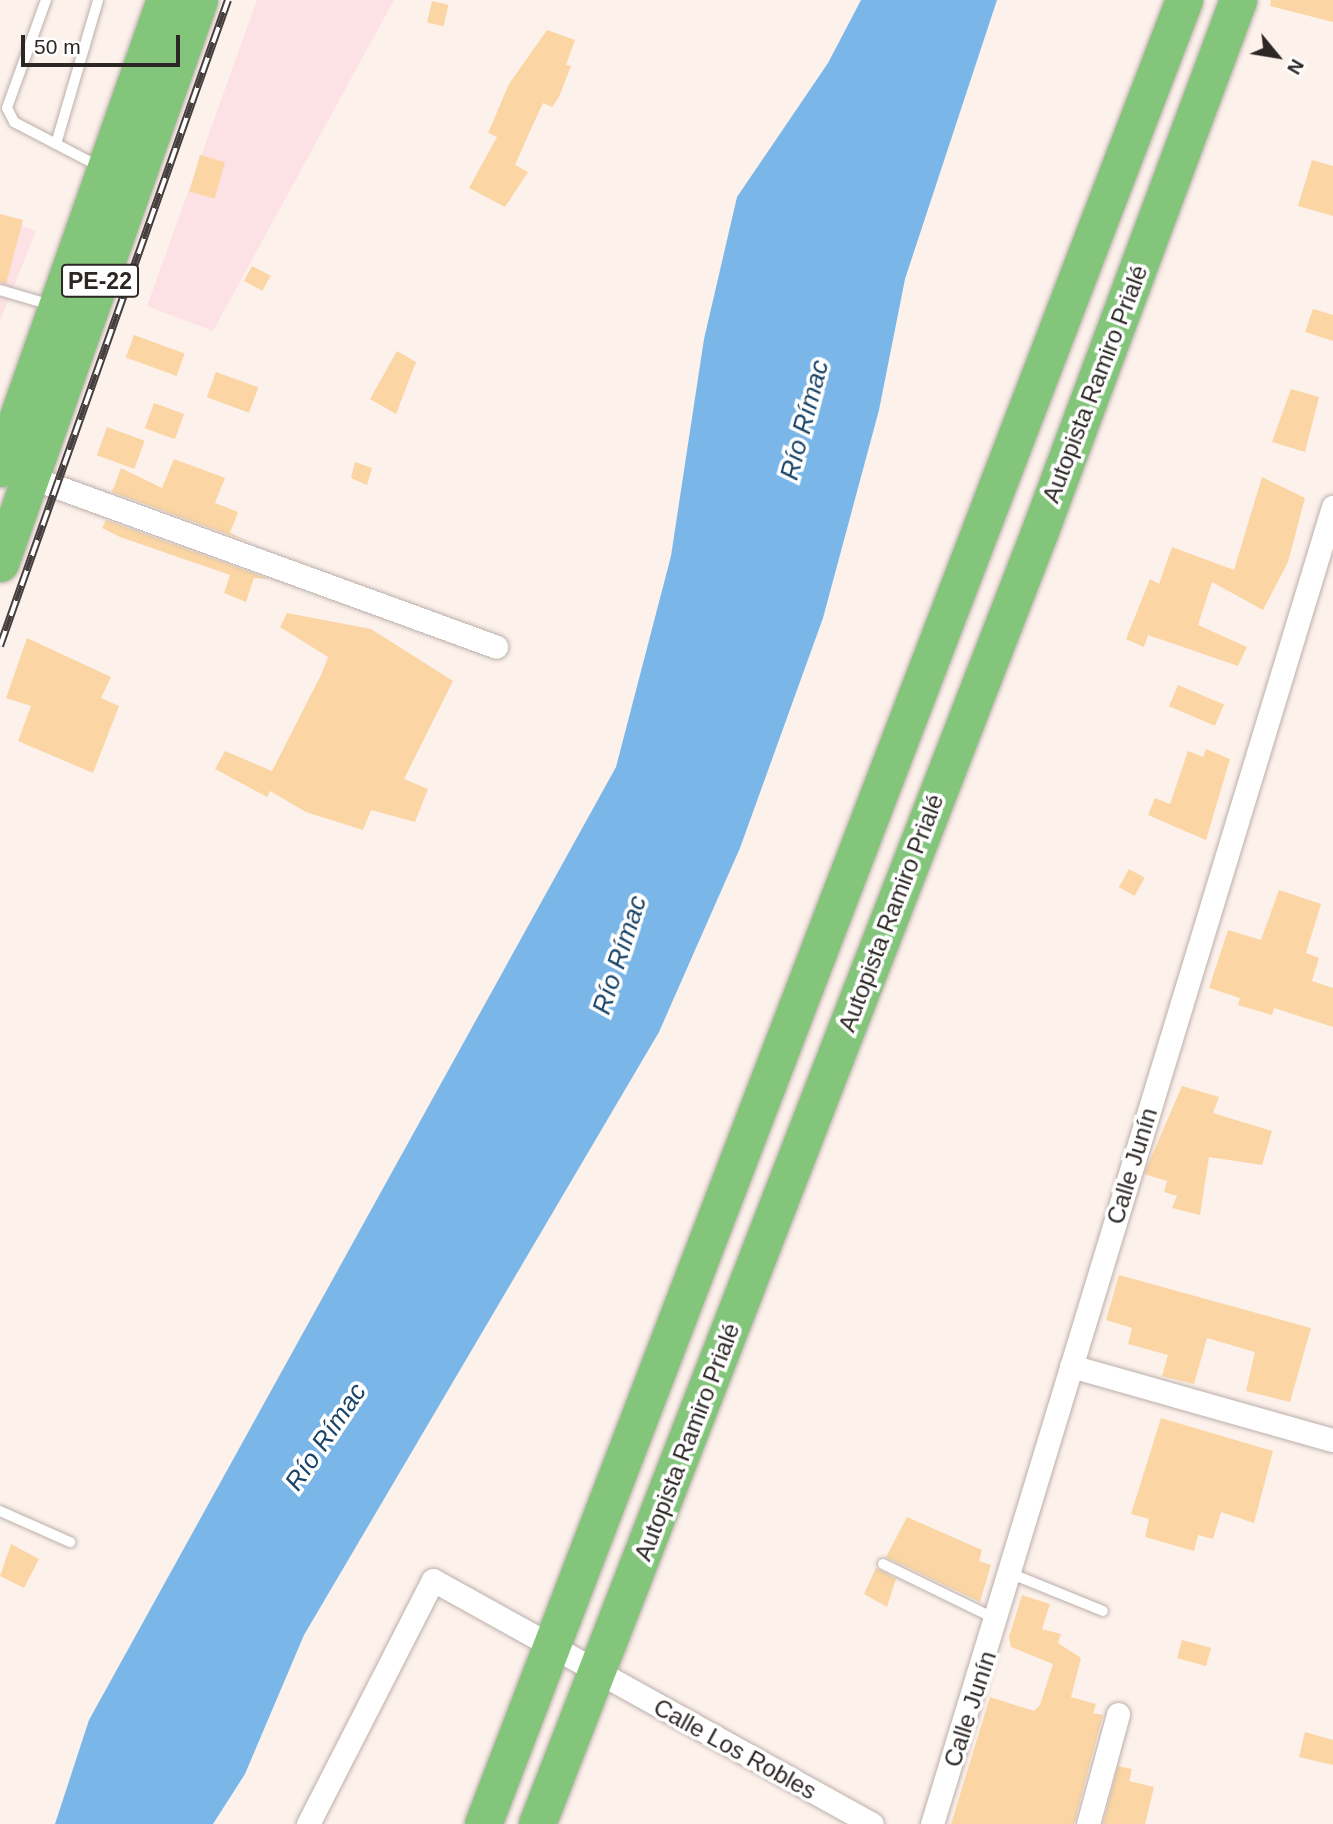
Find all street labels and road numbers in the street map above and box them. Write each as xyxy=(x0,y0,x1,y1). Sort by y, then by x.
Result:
street label: Autopista Ramiro Prialé xyxy=(1036,261,1154,507)
road number: PE-22 xyxy=(60,262,140,300)
street label: Autopista Ramiro Prialé xyxy=(832,790,950,1036)
street label: Calle Junín xyxy=(1101,1104,1163,1228)
street label: Autopista Ramiro Prialé xyxy=(628,1319,746,1565)
street label: Calle Junín xyxy=(938,1647,1002,1771)
street label: Calle Los Robles xyxy=(649,1692,821,1806)

